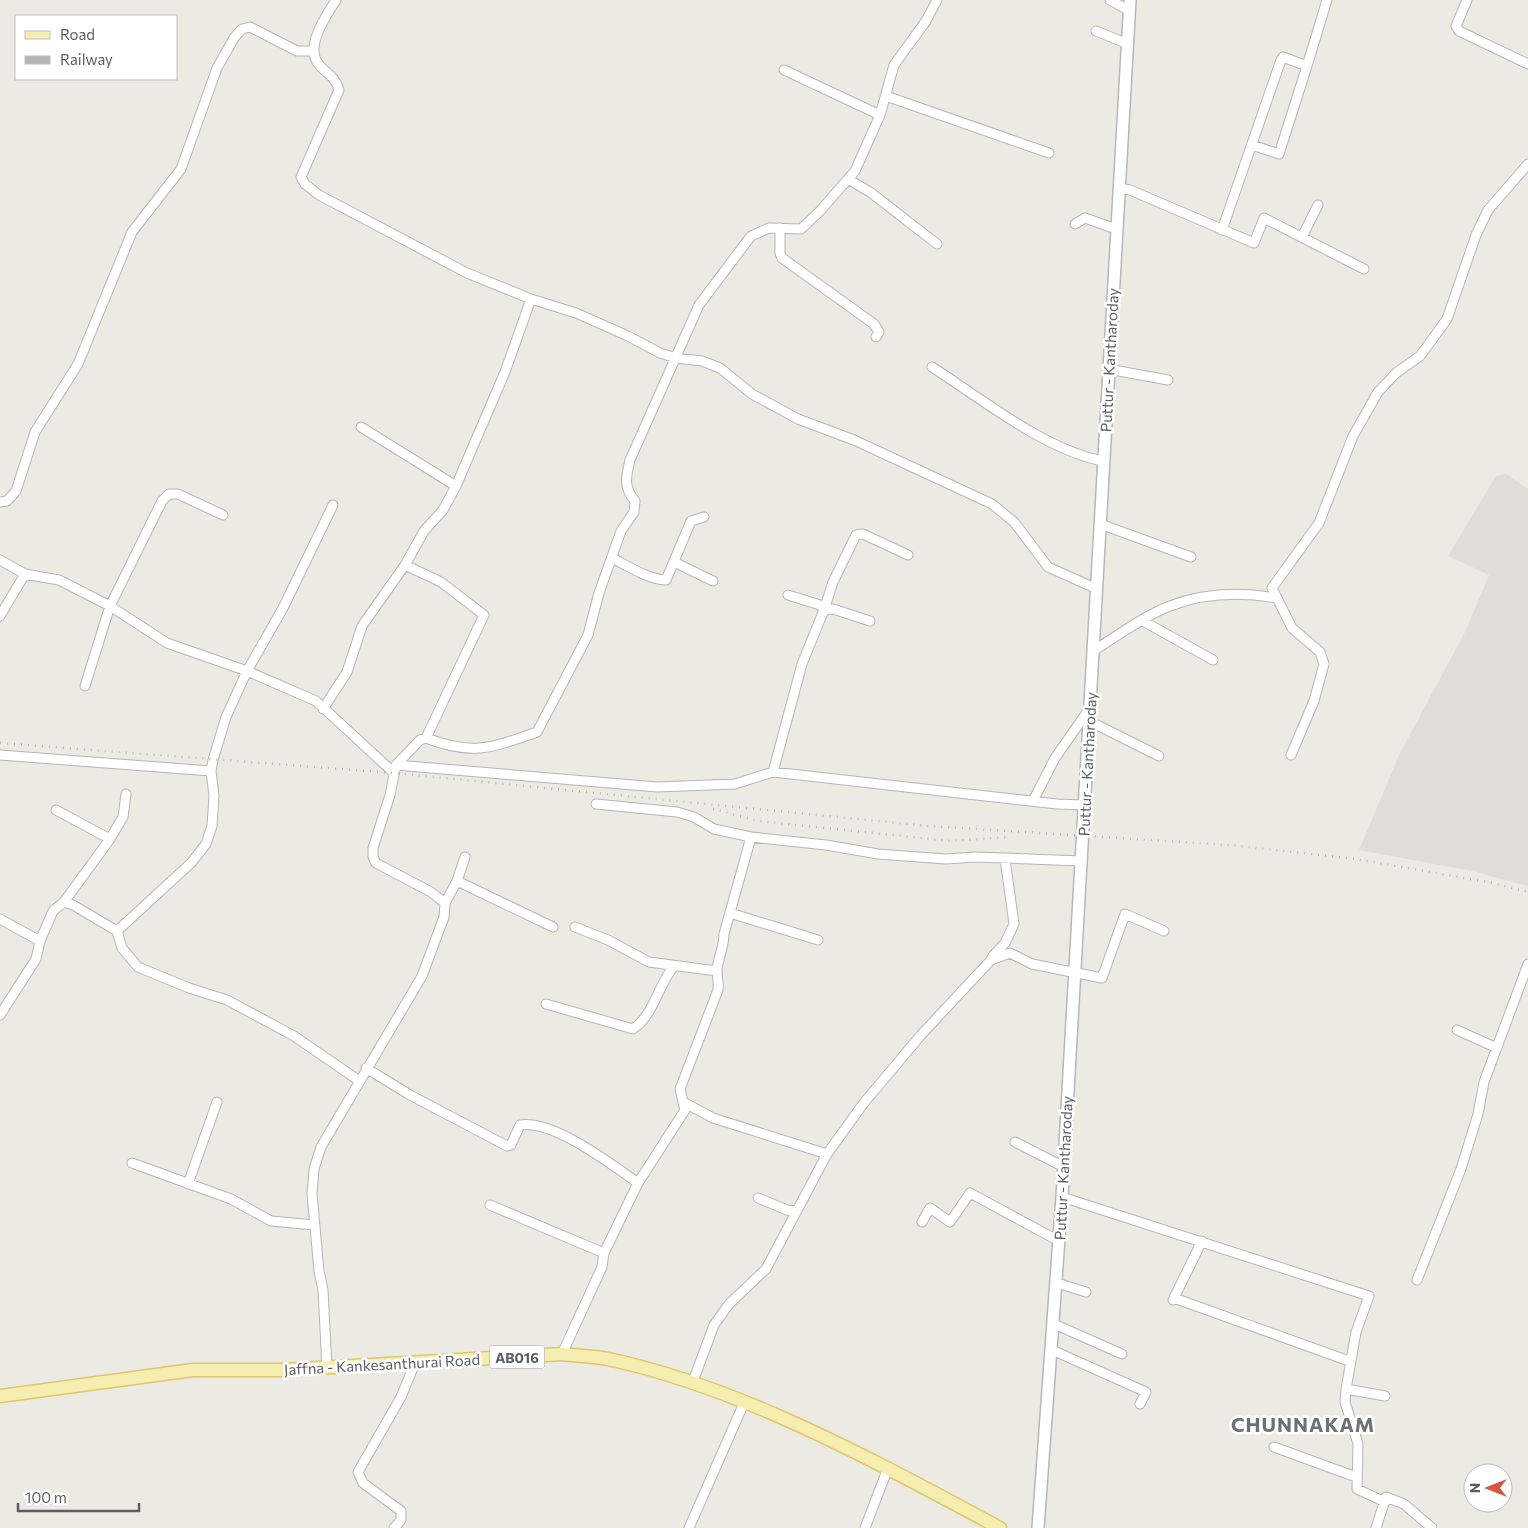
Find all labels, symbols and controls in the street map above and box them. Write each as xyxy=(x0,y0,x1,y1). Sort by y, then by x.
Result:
legend xyxy=(15,15,178,80)
text: Road xyxy=(60,25,95,43)
text: Railway xyxy=(60,50,113,68)
street label: Puttur - Kantharoday xyxy=(1096,287,1122,433)
street label: Puttur - Kantharoday xyxy=(1074,691,1100,837)
street label: Puttur - Kantharoday xyxy=(1050,1095,1076,1241)
road number: AB016 xyxy=(490,1345,544,1368)
street label: Jaffna - Kankesanthurai Road xyxy=(284,1350,480,1378)
district label: CHUNNAKAM xyxy=(1231,1412,1375,1436)
north arrow xyxy=(1463,1463,1513,1513)
scale bar xyxy=(18,1480,139,1512)
text: N xyxy=(1466,1483,1483,1493)
text: 100 m xyxy=(25,1488,67,1506)

